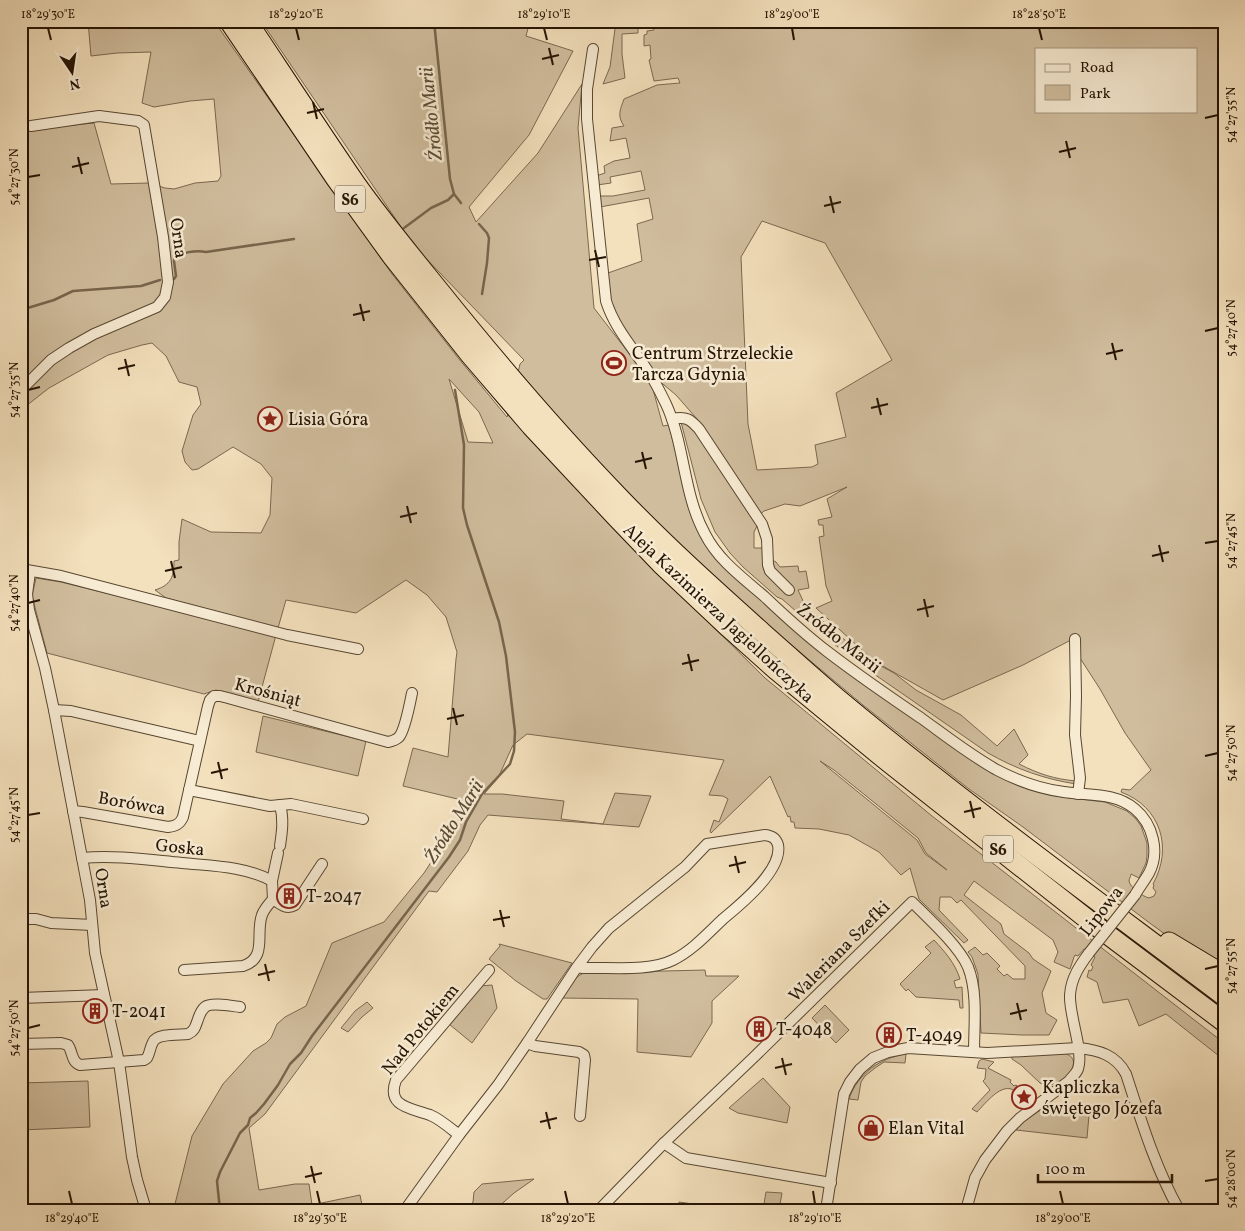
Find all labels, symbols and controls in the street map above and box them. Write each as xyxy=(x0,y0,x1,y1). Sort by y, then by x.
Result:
text: 18°29'30"E xyxy=(21,7,75,23)
text: 18°29'20"E xyxy=(269,7,323,23)
text: 18°29'10"E xyxy=(518,7,570,23)
text: 18°29'00"E xyxy=(764,7,820,23)
text: 18°28'50"E xyxy=(1012,7,1066,23)
north arrow xyxy=(48,48,98,98)
legend xyxy=(1035,48,1198,112)
text: Road xyxy=(1080,58,1114,79)
water label: Źródło Marii xyxy=(414,66,450,163)
text: N xyxy=(67,73,82,94)
text: Park xyxy=(1080,84,1111,105)
text: 54°27'35"N xyxy=(1224,87,1240,143)
text: 54°27'30"N xyxy=(7,148,23,206)
road number: S6 xyxy=(335,185,365,212)
street label: Orna xyxy=(162,216,193,260)
text: 54°27'40"N xyxy=(1224,299,1240,357)
place label: Centrum Strzeleckie Tarcza Gdynia xyxy=(632,342,793,388)
sports icon: Centrum Strzeleckie Tarcza Gdynia xyxy=(601,350,627,376)
text: 54°27'35"N xyxy=(7,362,23,418)
place icon: Lisia Góra xyxy=(257,406,283,432)
place label: Lisia Góra xyxy=(288,408,368,433)
text: 54°27'45"N xyxy=(1224,513,1240,569)
street label: Aleja Kazimierza Jagiellończyka xyxy=(617,518,819,710)
text: 54°27'40"N xyxy=(7,574,23,632)
street label: Źródło Marii xyxy=(790,598,886,680)
street label: Krośniąt xyxy=(231,673,304,714)
text: 54°27'50"N xyxy=(1224,725,1240,781)
water label: Źródło Marii xyxy=(418,775,491,869)
street label: Borówca xyxy=(96,786,168,823)
text: 54°27'45"N xyxy=(7,787,23,843)
street label: Goska xyxy=(154,833,206,863)
road number: S6 xyxy=(983,836,1013,862)
street label: Orna xyxy=(87,866,118,910)
street label: Lipowa xyxy=(1074,881,1130,943)
building icon: T-2047 xyxy=(276,883,302,909)
place label: T-2047 xyxy=(306,885,362,910)
street label: Waleriana Szefki xyxy=(784,896,896,1008)
text: 54°27'55"N xyxy=(1224,938,1240,994)
street label: Nad Potokiem xyxy=(377,979,466,1081)
building icon: T-2041 xyxy=(82,998,108,1024)
text: 54°27'50"N xyxy=(7,1000,23,1056)
place label: T-2041 xyxy=(112,1000,166,1025)
building icon: T-4048 xyxy=(746,1016,772,1042)
place label: T-4048 xyxy=(776,1018,832,1043)
building icon: T-4049 xyxy=(876,1022,902,1048)
place label: T-4049 xyxy=(906,1024,962,1049)
place label: Kapliczka świętego Józefa xyxy=(1042,1076,1162,1122)
place icon: Kapliczka świętego Józefa xyxy=(1011,1084,1037,1110)
shop icon: Elan Vital xyxy=(858,1115,884,1141)
place label: Elan Vital xyxy=(888,1117,965,1142)
text: 54°28'00"N xyxy=(1224,1149,1240,1209)
scale bar xyxy=(1038,1151,1171,1183)
text: 100 m xyxy=(1045,1160,1085,1181)
text: 18°29'40"E xyxy=(45,1211,99,1227)
text: 18°29'30"E xyxy=(293,1211,347,1227)
text: 18°29'20"E xyxy=(541,1211,595,1227)
text: 18°29'10"E xyxy=(789,1211,841,1227)
text: 18°29'00"E xyxy=(1035,1211,1091,1227)

